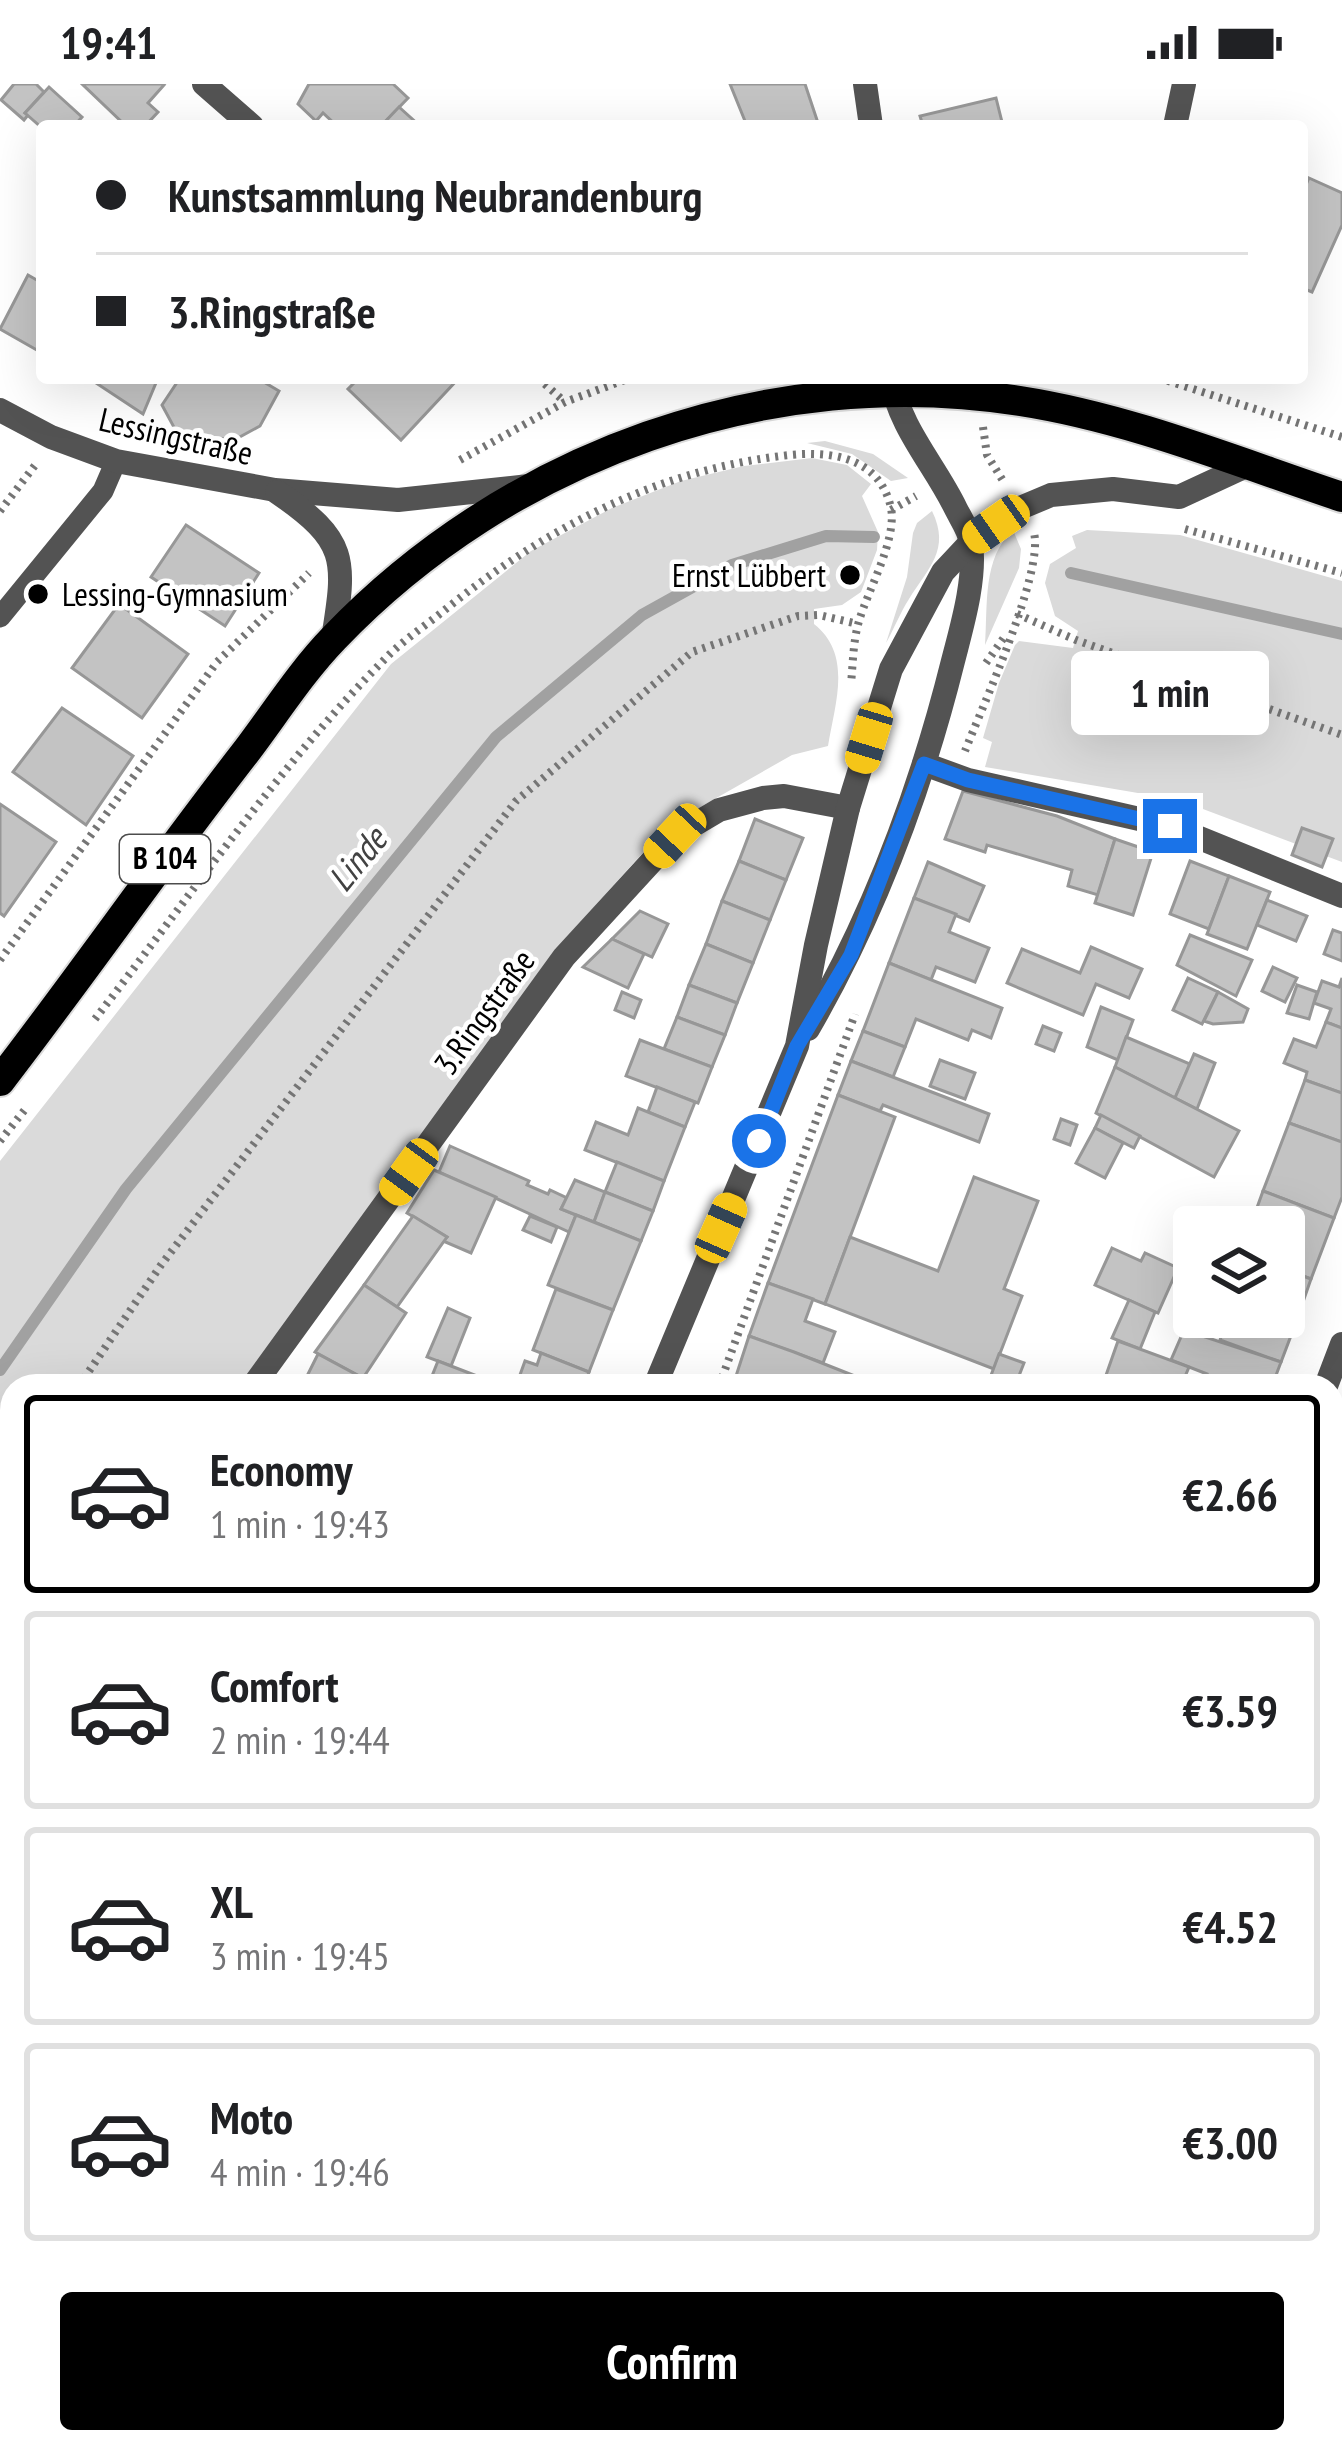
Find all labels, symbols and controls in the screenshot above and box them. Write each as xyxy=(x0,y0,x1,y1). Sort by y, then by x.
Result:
text: 19:41 xyxy=(60,13,157,71)
text: Kunstsammlung Neubrandenburg xyxy=(168,166,702,224)
text: 3.Ringstraße xyxy=(168,282,376,340)
street label: Lessingstraße xyxy=(95,397,257,474)
car xyxy=(956,489,1036,559)
place label: Ernst Lübbert xyxy=(672,553,826,596)
marker: Ernst Lübbert xyxy=(837,562,863,588)
place label: Lessing-Gymnasium xyxy=(62,572,288,615)
marker: Lessing-Gymnasium xyxy=(25,581,51,607)
callout: 1 min xyxy=(1071,652,1269,736)
text: 1 min xyxy=(1131,667,1209,718)
car xyxy=(841,698,897,778)
car xyxy=(637,797,713,875)
route end xyxy=(1143,799,1197,853)
water label: Linde xyxy=(317,815,398,900)
road number: B 104 xyxy=(120,835,210,883)
street label: 3.Ringstraße xyxy=(424,941,544,1083)
route start xyxy=(732,1114,786,1168)
car xyxy=(373,1132,445,1212)
car xyxy=(690,1188,752,1268)
map controls xyxy=(1173,1206,1305,1338)
button: layers xyxy=(1173,1206,1305,1338)
icon: car xyxy=(66,1440,174,1548)
text: Economy xyxy=(210,1440,353,1498)
text: €2.66 xyxy=(1182,1465,1278,1523)
text: 1 min · 19:43 xyxy=(210,1498,390,1549)
icon: car xyxy=(66,1656,174,1764)
text: Comfort xyxy=(210,1656,339,1714)
text: €3.59 xyxy=(1182,1681,1278,1739)
text: 2 min · 19:44 xyxy=(210,1714,390,1765)
icon: car xyxy=(66,1872,174,1980)
text: XL xyxy=(210,1872,253,1930)
text: €4.52 xyxy=(1182,1897,1278,1955)
text: 3 min · 19:45 xyxy=(210,1930,390,1981)
icon: car xyxy=(66,2088,174,2196)
text: Moto xyxy=(210,2088,293,2146)
text: €3.00 xyxy=(1182,2113,1278,2171)
text: 4 min · 19:46 xyxy=(210,2146,390,2197)
button: Confirm xyxy=(60,2292,1284,2430)

